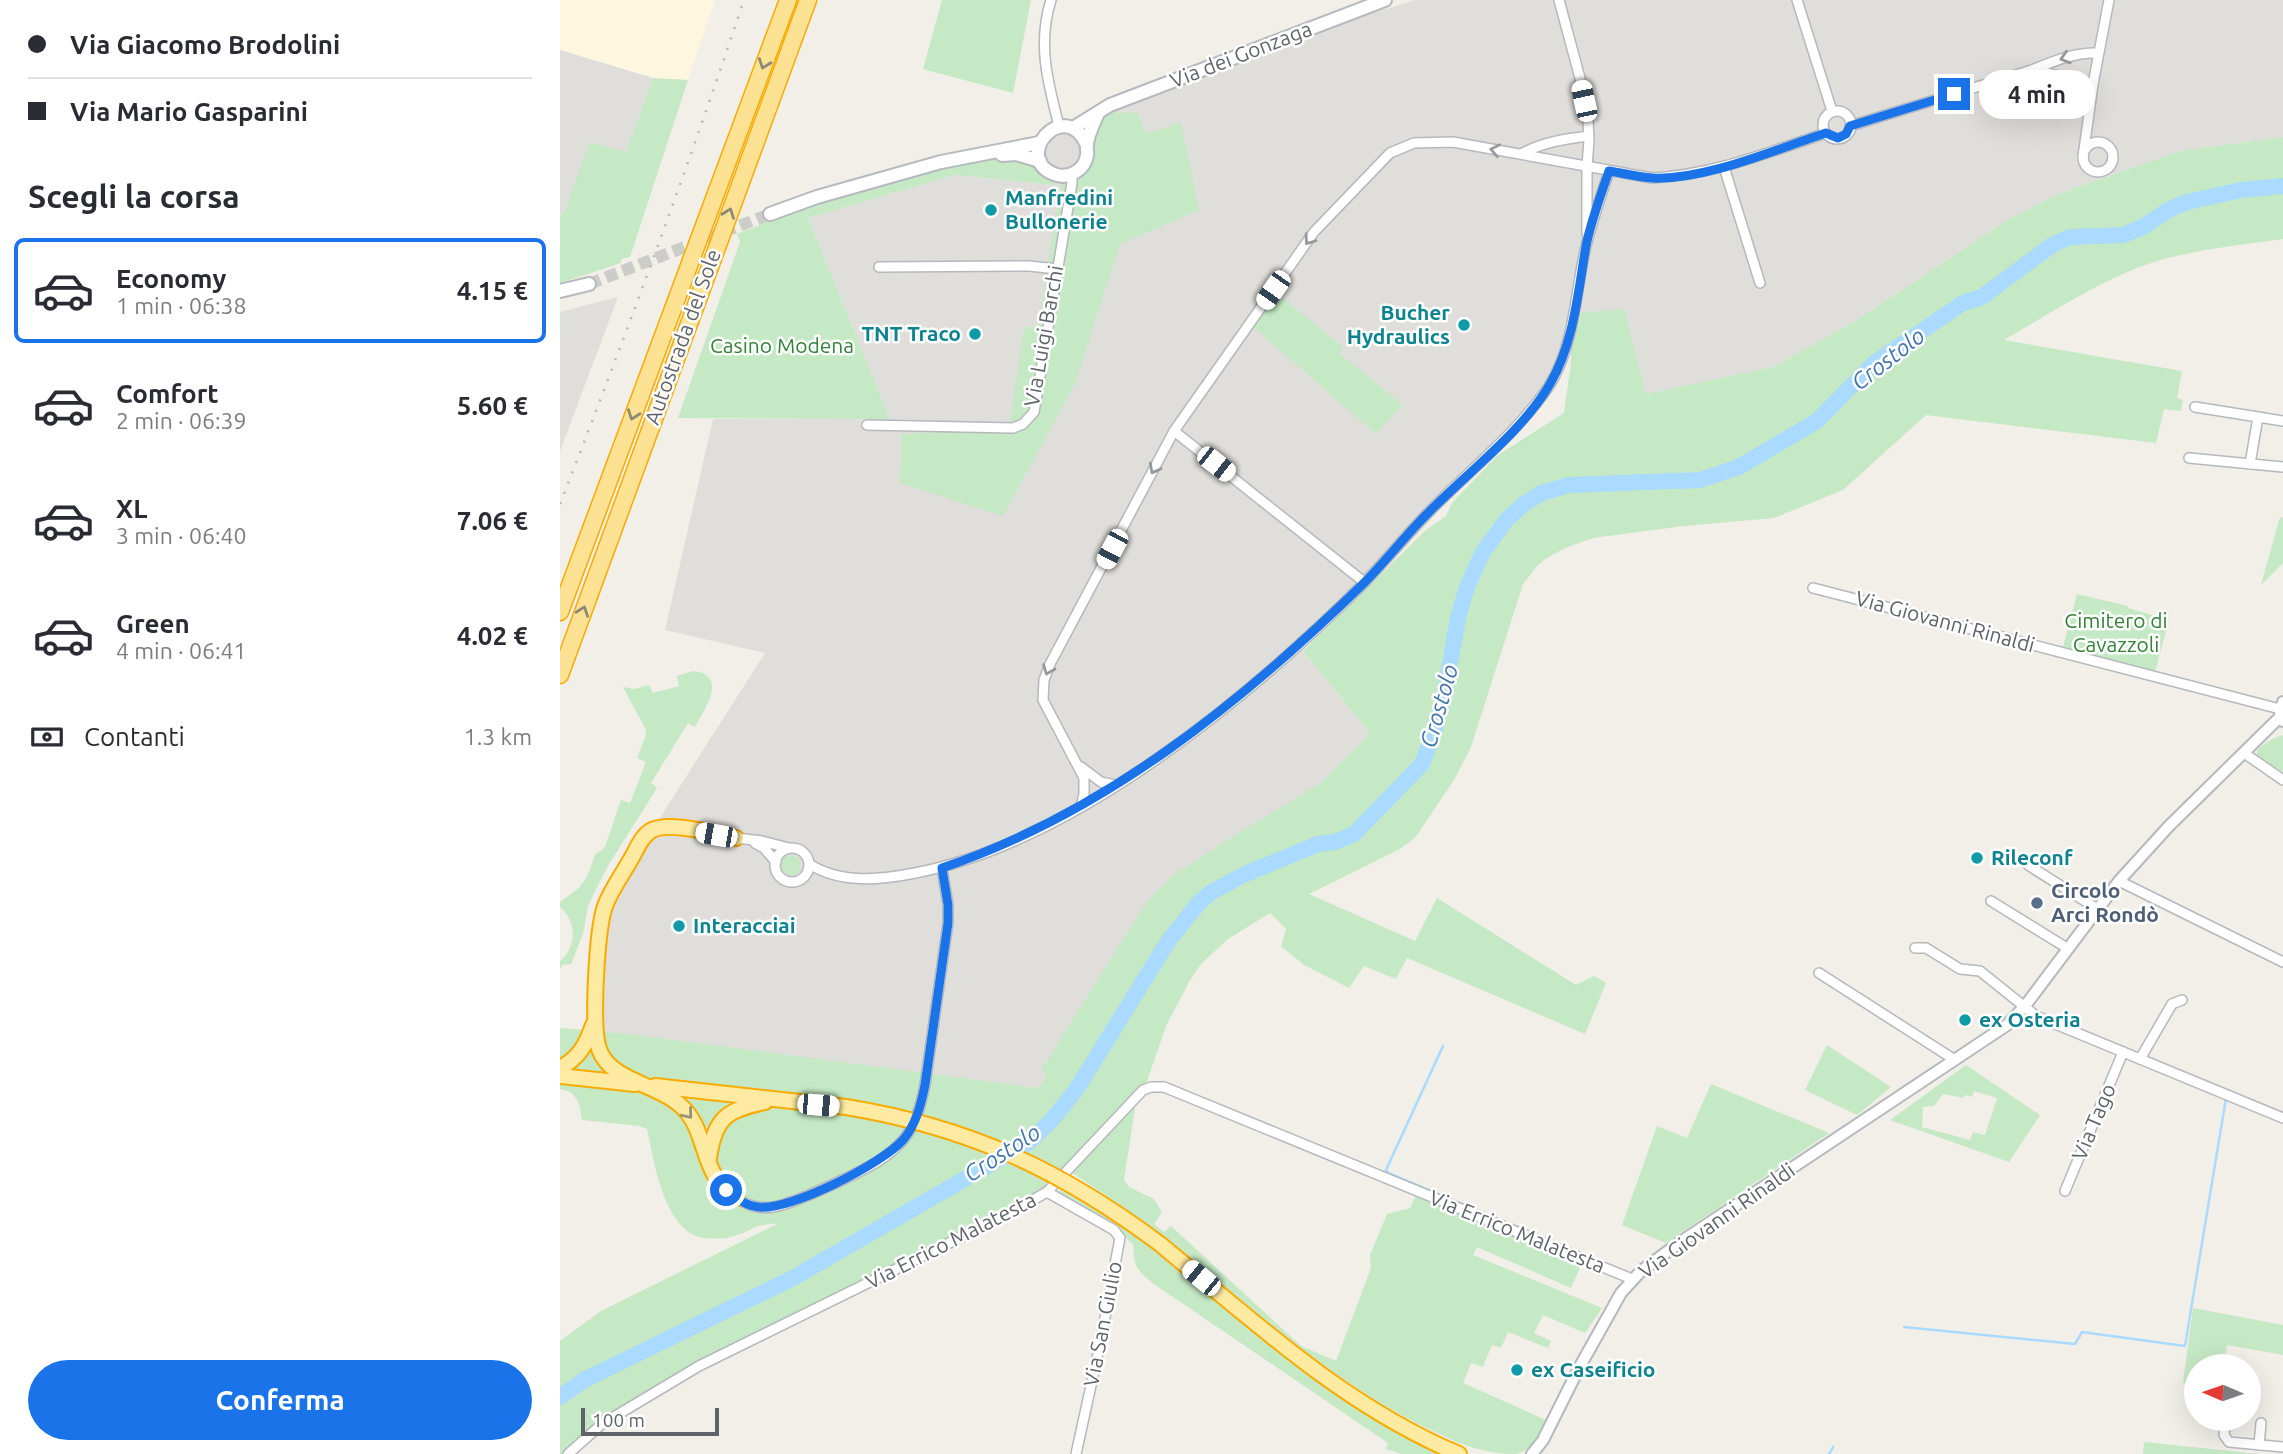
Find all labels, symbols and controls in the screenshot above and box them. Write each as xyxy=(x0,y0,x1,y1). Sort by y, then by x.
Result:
street label: Via dei Gonzaga xyxy=(1166,16,1315,92)
text: Via Giacomo Brodolini xyxy=(70,30,340,59)
one-way arrow xyxy=(2059,50,2071,64)
one-way arrow xyxy=(758,57,772,69)
callout: 4 min xyxy=(1978,70,2094,119)
car xyxy=(1570,78,1599,124)
route end xyxy=(1938,78,1970,110)
text: 4 min xyxy=(2008,82,2066,107)
text: Via Mario Gasparini xyxy=(70,97,308,126)
one-way arrow xyxy=(1490,143,1501,158)
text: Scegli la corsa xyxy=(28,178,240,214)
place label: Manfredini Bullonerie xyxy=(1005,185,1113,233)
marker: Manfredini Bullonerie xyxy=(983,202,999,218)
one-way arrow xyxy=(720,208,734,220)
one-way arrow xyxy=(1305,232,1317,245)
street label: Autostrada del Sole xyxy=(639,246,725,428)
icon: car xyxy=(32,259,95,322)
street label: Via Luigi Barchi xyxy=(1019,263,1067,409)
text: Economy xyxy=(116,264,226,293)
car xyxy=(1253,267,1294,313)
text: 4.15 € xyxy=(457,276,528,305)
text: 1 min · 06:38 xyxy=(116,293,247,318)
place label: Bucher Hydraulics xyxy=(1347,300,1450,348)
marker: Bucher Hydraulics xyxy=(1456,317,1472,333)
place label: TNT Traco xyxy=(861,321,961,345)
water label: Crostolo xyxy=(1846,322,1929,395)
marker: TNT Traco xyxy=(967,326,983,342)
park label: Casino Modena xyxy=(710,333,854,357)
icon: car xyxy=(32,374,95,437)
text: Comfort xyxy=(116,379,219,408)
text: 5.60 € xyxy=(457,391,528,420)
text: 2 min · 06:39 xyxy=(116,408,247,433)
one-way arrow xyxy=(628,408,642,420)
car xyxy=(1193,443,1240,485)
one-way arrow xyxy=(1149,462,1162,474)
icon: car xyxy=(32,489,95,552)
text: XL xyxy=(116,494,147,523)
text: 7.06 € xyxy=(457,506,528,535)
text: 3 min · 06:40 xyxy=(116,523,247,548)
car xyxy=(1093,526,1132,572)
street label: Via Giovanni Rinaldi xyxy=(1853,586,2038,657)
icon: car xyxy=(32,604,95,667)
one-way arrow xyxy=(575,605,589,617)
park label: Cimitero di Cavazzoli xyxy=(2064,608,2168,656)
text: Green xyxy=(116,609,190,638)
text: 4.02 € xyxy=(457,621,528,650)
text: 4 min · 06:41 xyxy=(116,638,247,663)
water label: Crostolo xyxy=(1415,661,1462,750)
one-way arrow xyxy=(1043,663,1057,675)
icon: cash xyxy=(28,718,66,756)
text: Contanti xyxy=(84,722,185,751)
text: 1.3 km xyxy=(464,724,532,749)
car xyxy=(694,821,739,849)
place label: Rileconf xyxy=(1991,845,2073,869)
marker: Rileconf xyxy=(1969,850,1985,866)
place label: Circolo Arci Rondò xyxy=(2051,878,2159,926)
marker: Circolo Arci Rondò xyxy=(2029,895,2045,911)
place label: Interacciai xyxy=(693,913,796,937)
marker: Interacciai xyxy=(671,918,687,934)
place label: ex Osteria xyxy=(1979,1007,2081,1031)
marker: ex Osteria xyxy=(1957,1012,1973,1028)
street label: Via Tago xyxy=(2066,1080,2120,1163)
car xyxy=(797,1093,840,1117)
one-way arrow xyxy=(679,1106,692,1118)
water label: Crostolo xyxy=(959,1119,1044,1186)
street label: Via Giovanni Rinaldi xyxy=(1634,1157,1799,1283)
route start xyxy=(710,1174,742,1206)
street label: Via Errico Malatesta xyxy=(1426,1185,1609,1277)
street label: Via Errico Malatesta xyxy=(862,1187,1040,1293)
car xyxy=(1179,1257,1224,1299)
street label: Via San Giulio xyxy=(1078,1259,1126,1389)
north arrow xyxy=(2184,1354,2261,1432)
map controls xyxy=(2184,1354,2261,1431)
place label: ex Caseificio xyxy=(1531,1357,1656,1381)
button: Conferma xyxy=(28,1360,532,1440)
marker: ex Caseificio xyxy=(1509,1362,1525,1378)
scale bar xyxy=(581,1405,719,1437)
text: 100 m xyxy=(592,1409,645,1431)

